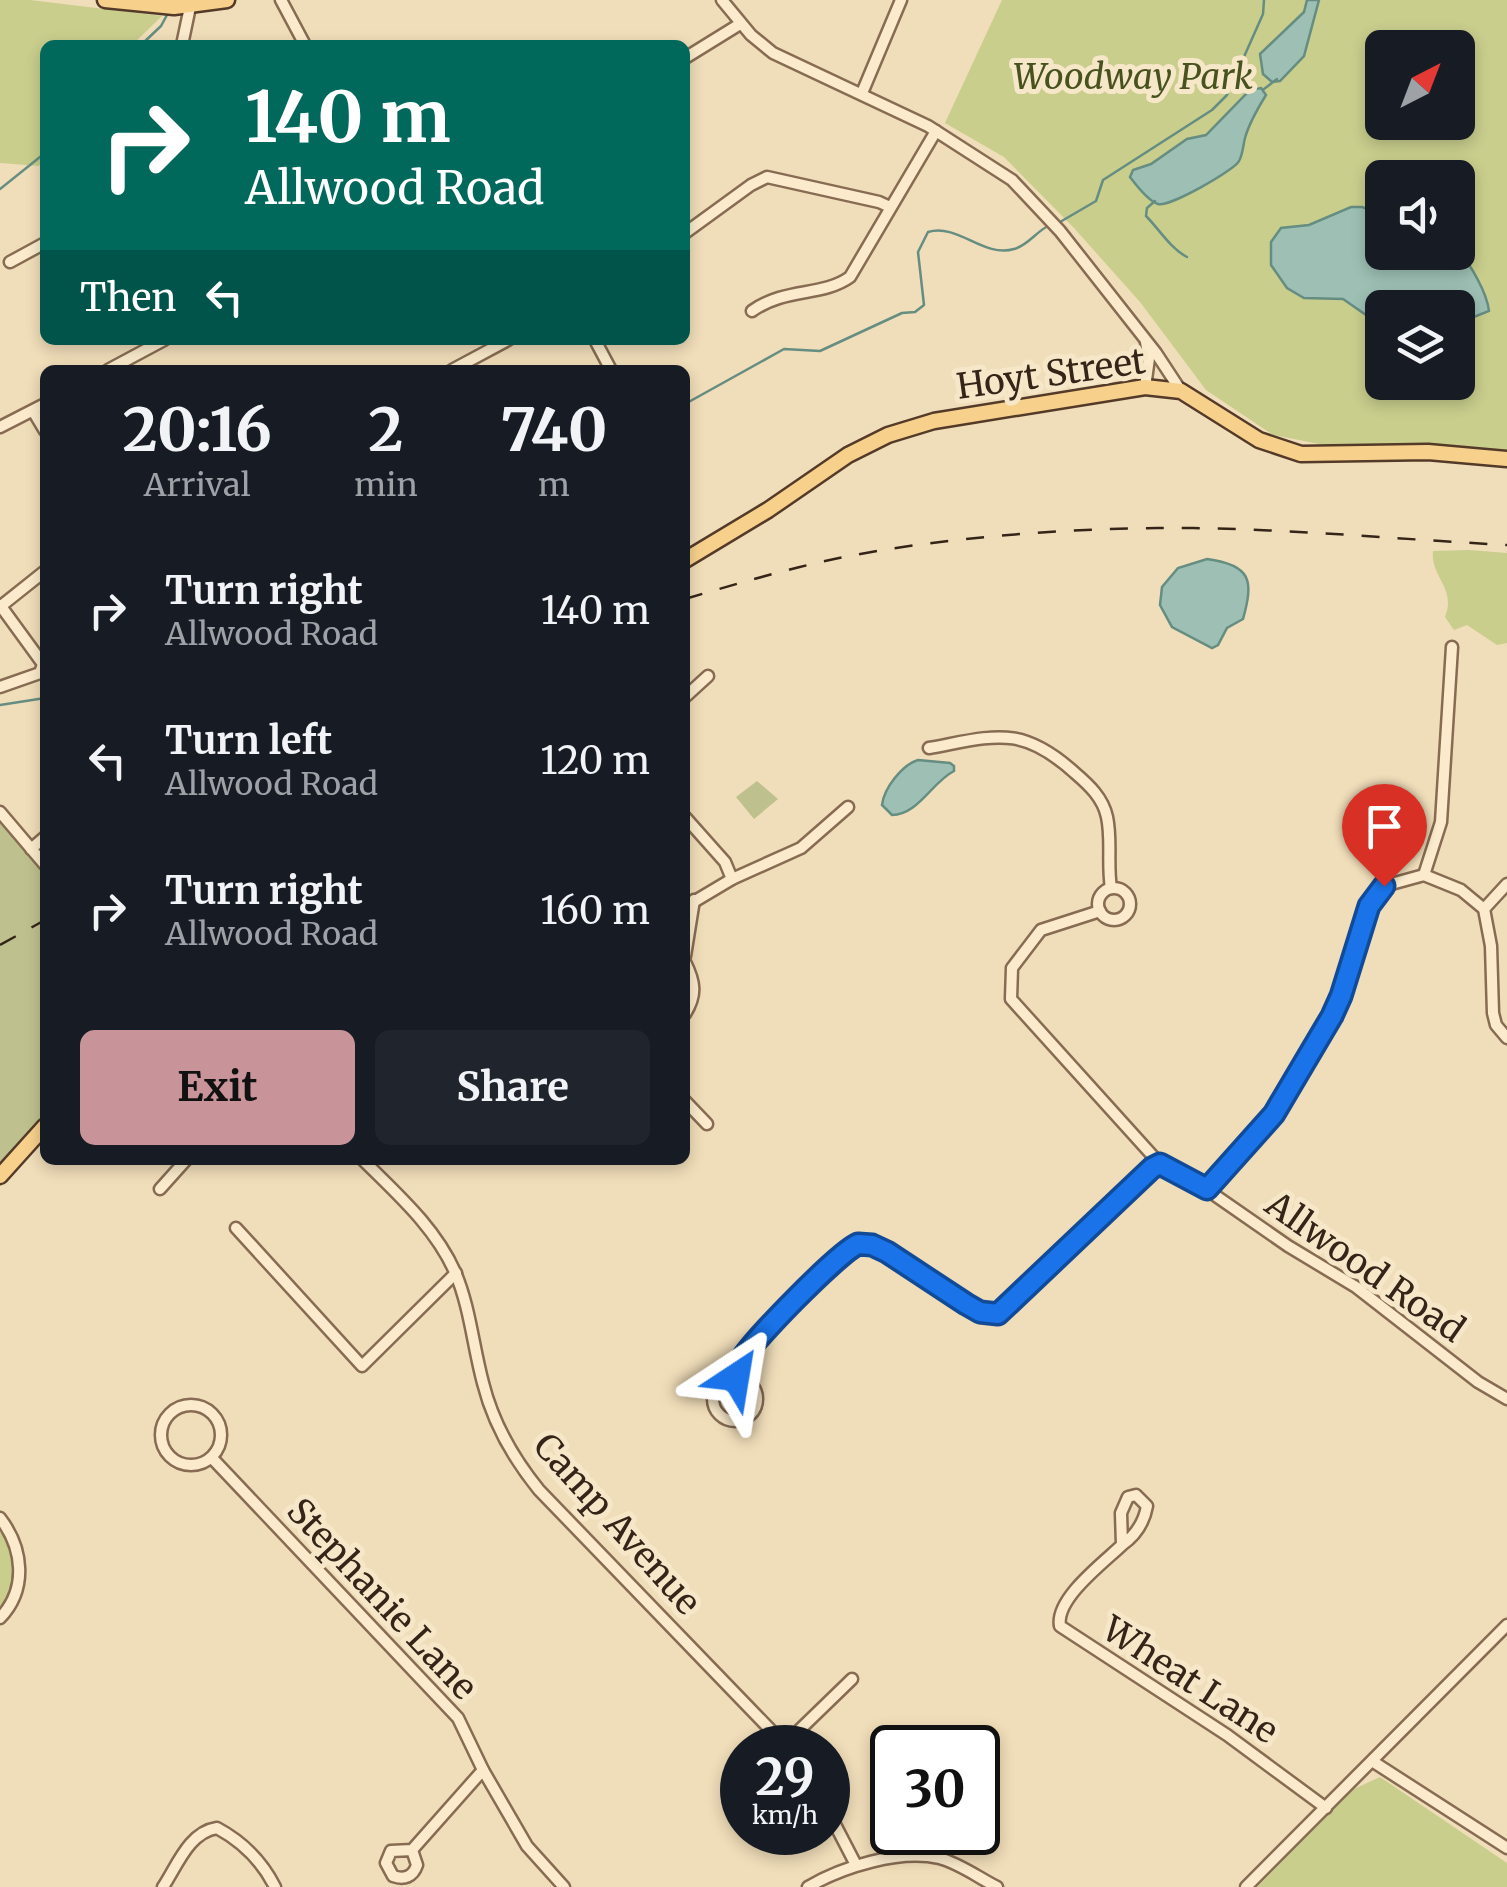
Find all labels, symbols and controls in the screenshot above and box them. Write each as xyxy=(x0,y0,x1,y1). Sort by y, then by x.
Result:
north arrow xyxy=(1365,30,1475,140)
map controls xyxy=(1365,30,1475,400)
park label: Woodway Park xyxy=(1013,55,1253,99)
text: 140 m xyxy=(245,73,451,161)
icon: right xyxy=(80,80,210,210)
text: Allwood Road xyxy=(245,160,544,216)
button: sound xyxy=(1365,160,1475,270)
icon: left xyxy=(197,270,252,325)
text: Then xyxy=(80,274,177,321)
button: layers xyxy=(1365,290,1475,400)
street label: Hoyt Street xyxy=(954,339,1149,409)
text: 20:16 xyxy=(123,392,272,467)
text: 2 xyxy=(368,392,404,467)
text: 740 xyxy=(500,392,607,467)
text: Arrival xyxy=(144,465,251,505)
text: min xyxy=(354,465,418,505)
text: m xyxy=(538,465,570,505)
text: Turn right xyxy=(165,567,363,614)
icon: right xyxy=(80,583,135,638)
text: 140 m xyxy=(541,587,650,634)
text: Allwood Road xyxy=(165,614,378,654)
text: Turn left xyxy=(165,717,332,764)
icon: left xyxy=(80,733,135,788)
text: 120 m xyxy=(540,737,650,784)
text: Allwood Road xyxy=(165,764,378,804)
pin xyxy=(1342,784,1427,887)
icon: arrive xyxy=(1357,799,1412,854)
text: Turn right xyxy=(165,867,363,914)
icon: right xyxy=(80,883,135,938)
text: 160 m xyxy=(540,887,650,934)
text: Allwood Road xyxy=(165,914,378,954)
button: Exit xyxy=(80,1030,355,1145)
button: Share xyxy=(375,1030,650,1145)
street label: Allwood Road xyxy=(1256,1182,1473,1352)
position arrow xyxy=(684,1325,788,1429)
street label: Camp Avenue xyxy=(524,1424,710,1624)
street label: Stephanie Lane xyxy=(278,1489,486,1709)
street label: Wheat Lane xyxy=(1093,1606,1286,1753)
speed limit sign: 30 xyxy=(870,1725,1000,1855)
text: 29 xyxy=(755,1746,815,1809)
text: km/h xyxy=(752,1799,818,1831)

